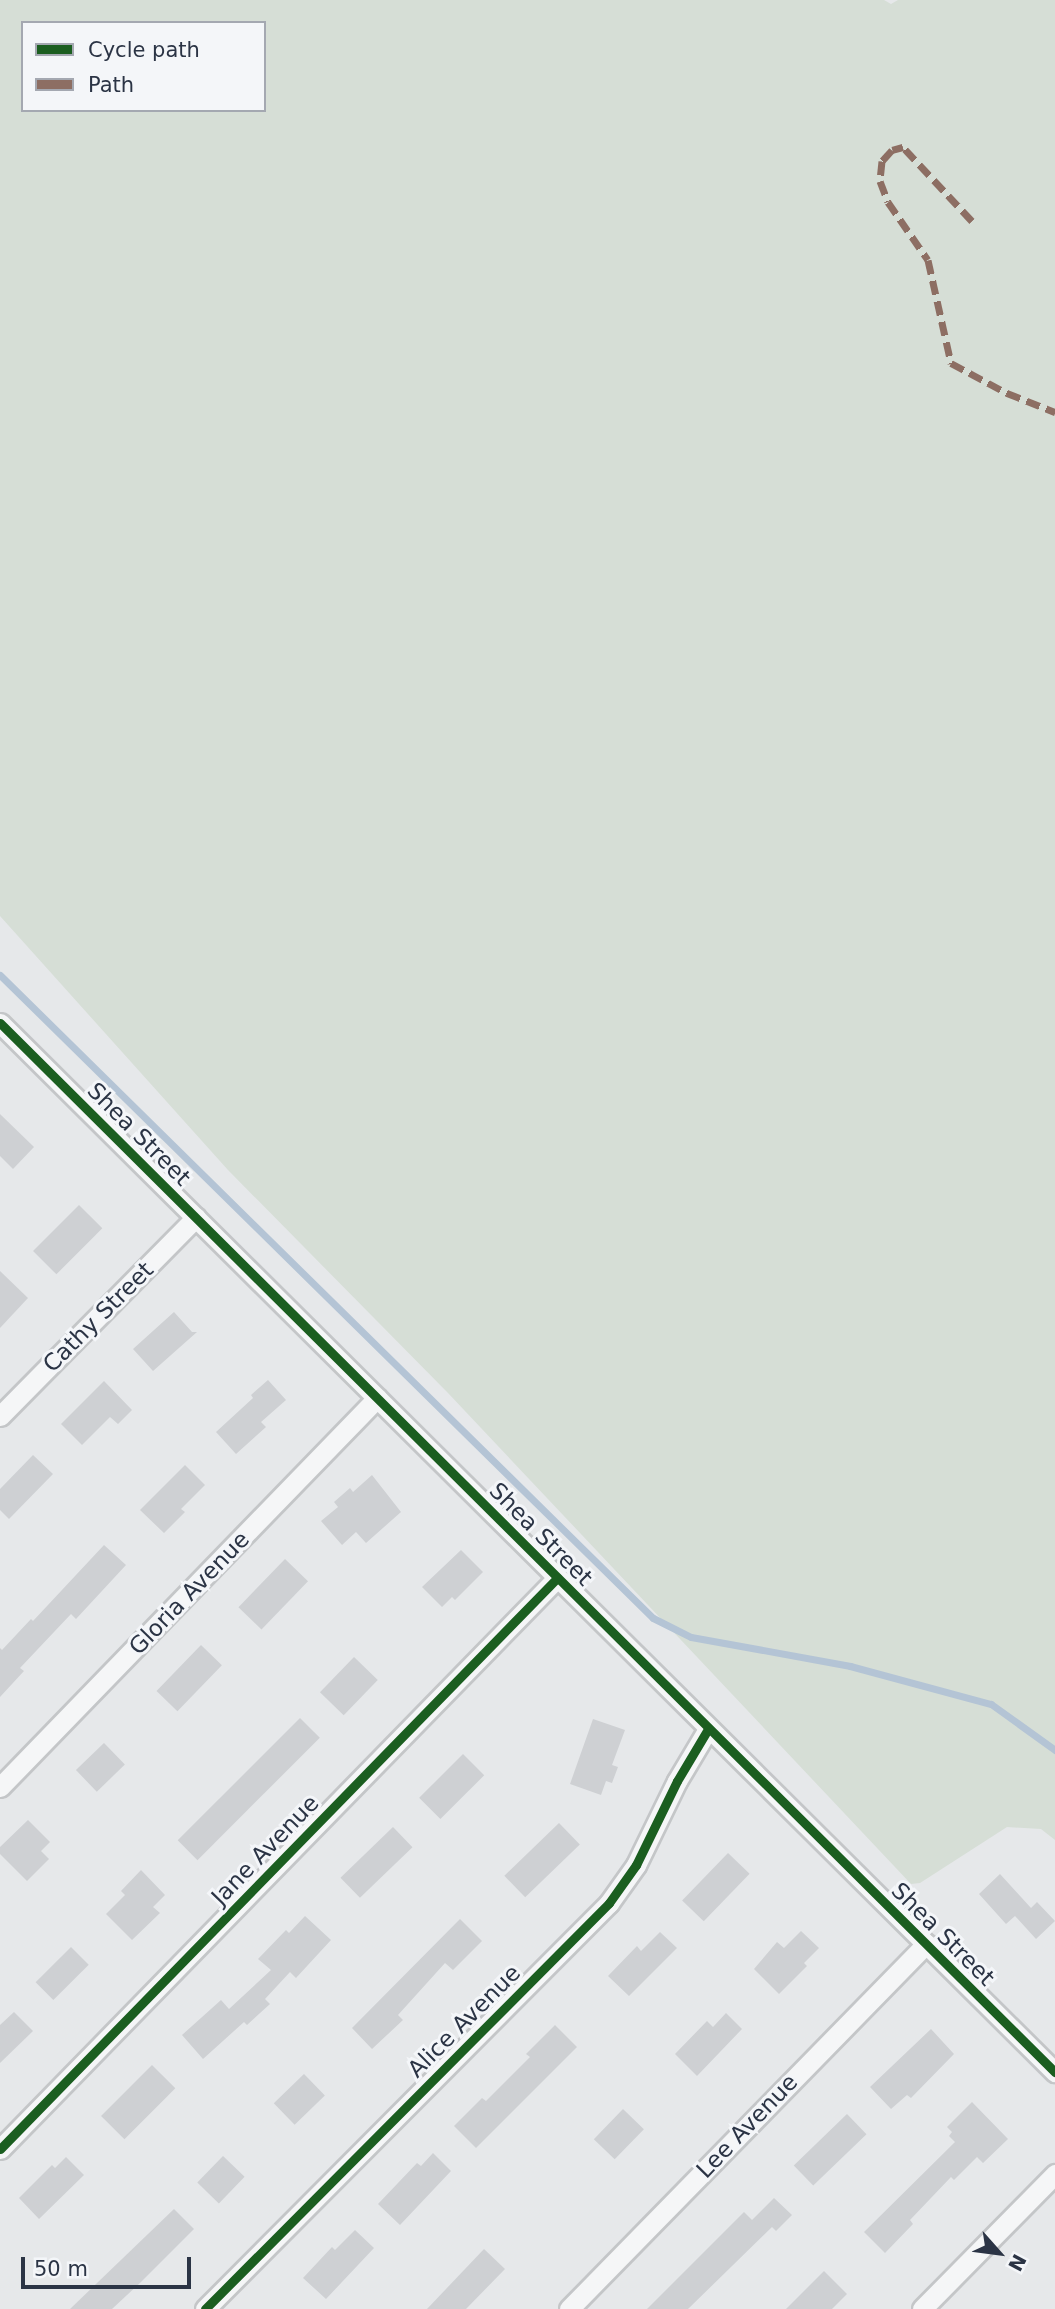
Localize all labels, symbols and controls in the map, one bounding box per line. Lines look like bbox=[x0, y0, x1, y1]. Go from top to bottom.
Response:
legend bbox=[21, 21, 266, 112]
text: Cycle path bbox=[88, 38, 200, 62]
text: Path bbox=[88, 73, 134, 97]
street label: Shea Street bbox=[82, 1077, 196, 1191]
street label: Cathy Street bbox=[37, 1256, 159, 1378]
street label: Shea Street bbox=[484, 1477, 598, 1591]
street label: Gloria Avenue bbox=[123, 1526, 255, 1660]
street label: Jane Avenue bbox=[206, 1789, 324, 1911]
street label: Shea Street bbox=[886, 1877, 1000, 1991]
street label: Alice Avenue bbox=[402, 1959, 526, 2083]
street label: Lee Avenue bbox=[691, 2068, 803, 2184]
north arrow bbox=[964, 2218, 1034, 2288]
scale bar bbox=[24, 2242, 194, 2286]
text: N bbox=[1004, 2251, 1031, 2275]
text: 50 m bbox=[34, 2257, 88, 2281]

